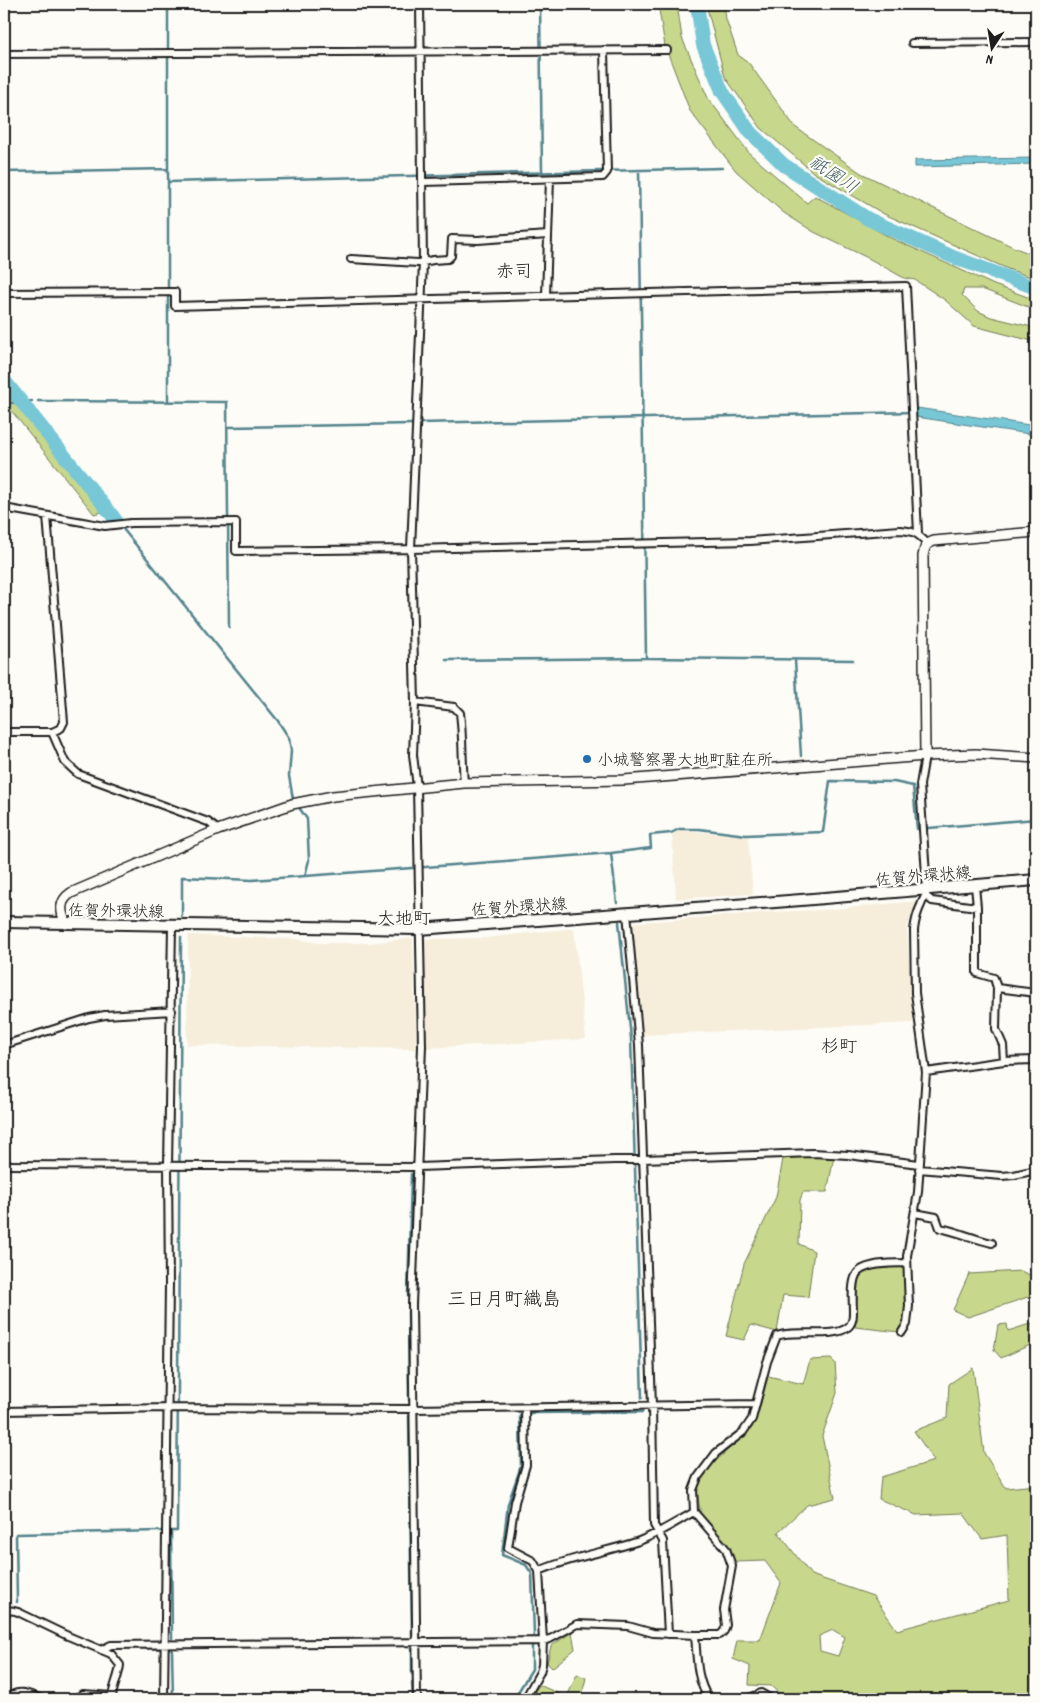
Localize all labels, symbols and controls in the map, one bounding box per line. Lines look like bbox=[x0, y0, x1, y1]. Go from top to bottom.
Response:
north arrow bbox=[968, 22, 1018, 72]
text: N bbox=[984, 48, 995, 69]
water label: 祇園川 bbox=[803, 151, 862, 201]
district label: 赤司 bbox=[496, 261, 532, 286]
place label: 小城警察署大地町駐在所 bbox=[597, 750, 773, 773]
marker: 小城警察署大地町駐在所 bbox=[581, 753, 593, 765]
street label: 佐賀外環状線 bbox=[874, 862, 972, 893]
street label: 佐賀外環状線 bbox=[470, 894, 568, 923]
street label: 佐賀外環状線 bbox=[68, 900, 164, 925]
district label: 大地町 bbox=[377, 908, 431, 933]
district label: 杉町 bbox=[821, 1036, 857, 1061]
district label: 三日月町織島 bbox=[447, 1288, 561, 1315]

